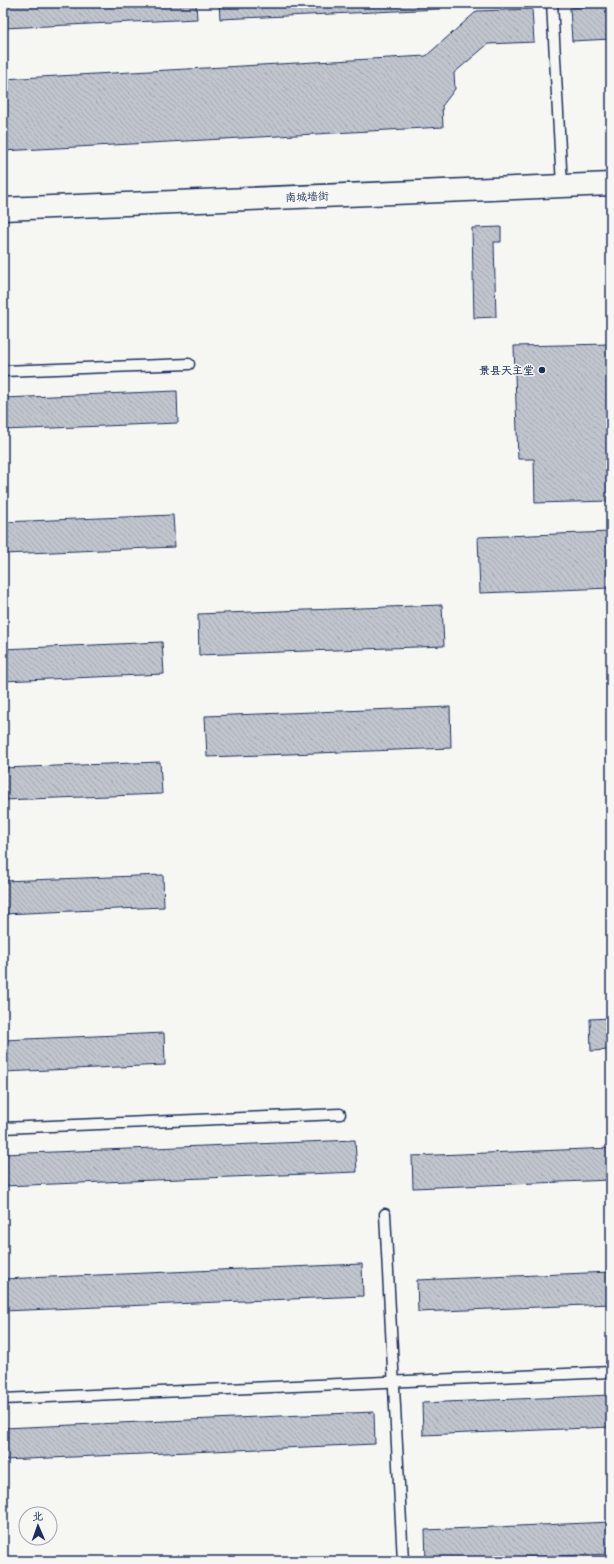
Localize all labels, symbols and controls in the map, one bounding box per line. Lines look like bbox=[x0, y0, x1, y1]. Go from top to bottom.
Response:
street label: 南城墙街 bbox=[285, 189, 330, 205]
place label: 景县天主堂 bbox=[479, 363, 534, 378]
marker: 景县天主堂 bbox=[537, 365, 547, 375]
north arrow bbox=[18, 1506, 58, 1546]
text: 北 bbox=[32, 1509, 43, 1524]

